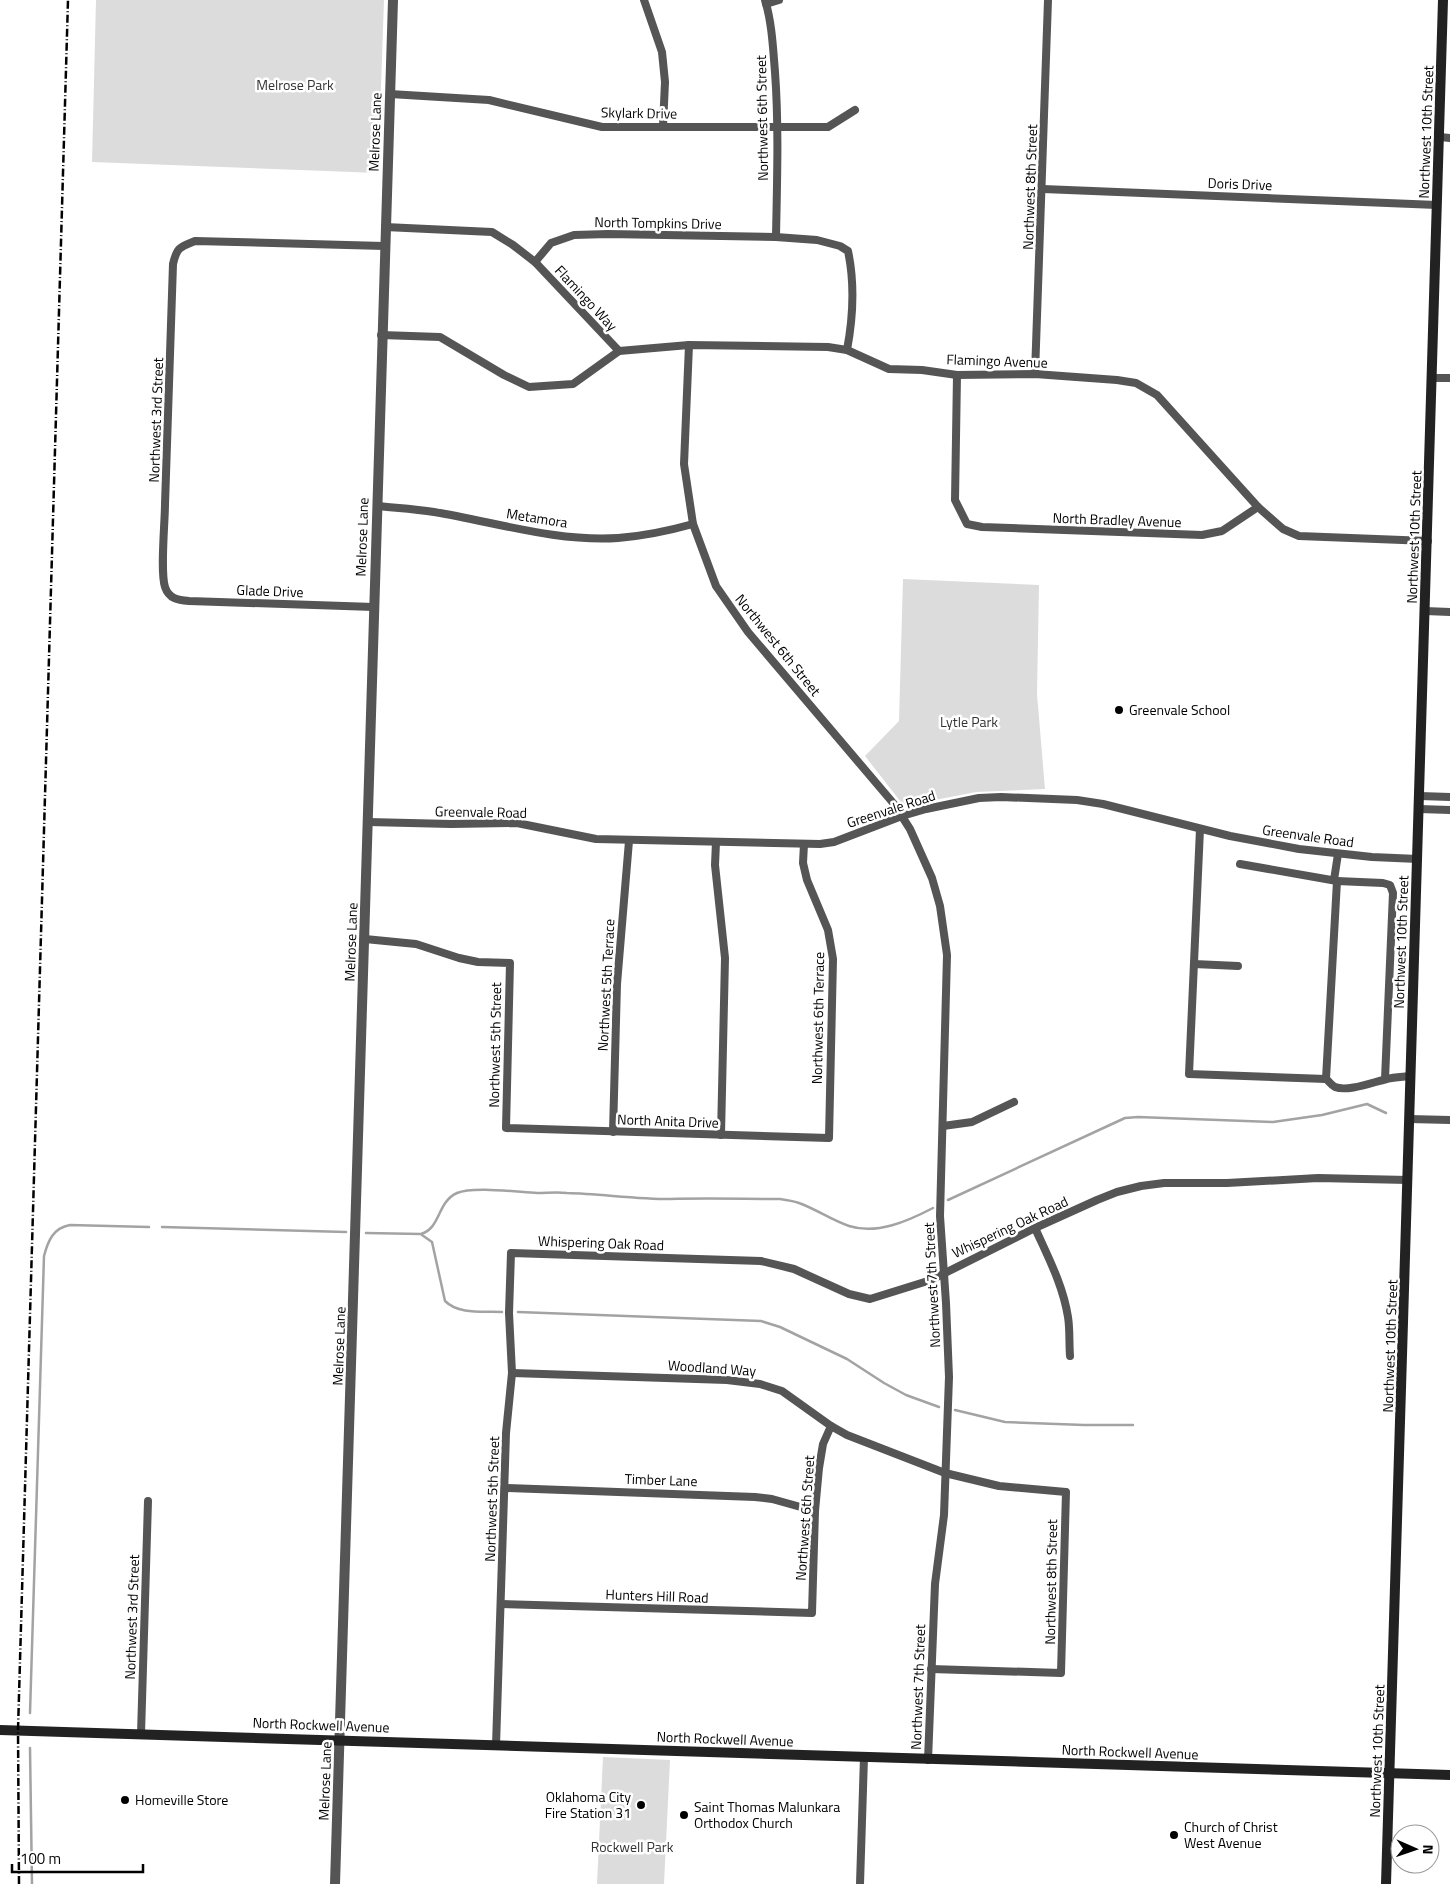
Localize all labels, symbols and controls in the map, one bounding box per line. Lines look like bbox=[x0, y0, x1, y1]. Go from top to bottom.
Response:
street label: Northwest 6th Street bbox=[750, 55, 773, 181]
street label: Northwest 10th Street bbox=[1413, 65, 1438, 199]
park label: Melrose Park bbox=[256, 74, 334, 95]
street label: Melrose Lane bbox=[363, 92, 386, 172]
street label: Skylark Drive bbox=[601, 101, 677, 124]
street label: Northwest 8th Street bbox=[1017, 124, 1042, 250]
street label: Doris Drive bbox=[1207, 172, 1273, 195]
street label: North Tompkins Drive bbox=[594, 211, 722, 234]
street label: Flamingo Way bbox=[550, 260, 623, 336]
street label: Flamingo Avenue bbox=[946, 348, 1048, 373]
street label: Northwest 3rd Street bbox=[143, 357, 168, 483]
street label: Northwest 10th Street bbox=[1401, 470, 1426, 604]
street label: Melrose Lane bbox=[350, 497, 373, 577]
street label: Metamora bbox=[505, 502, 569, 533]
street label: North Bradley Avenue bbox=[1052, 507, 1182, 532]
street label: Glade Drive bbox=[236, 579, 304, 602]
street label: Northwest 6th Street bbox=[731, 589, 826, 700]
place label: Greenvale School bbox=[1129, 699, 1230, 720]
marker: Greenvale School bbox=[1113, 704, 1125, 716]
park label: Lytle Park bbox=[940, 711, 998, 732]
street label: Greenvale Road bbox=[844, 784, 938, 833]
street label: Greenvale Road bbox=[435, 800, 527, 823]
street label: Greenvale Road bbox=[1261, 819, 1355, 852]
street label: Northwest 10th Street bbox=[1388, 875, 1413, 1009]
street label: Melrose Lane bbox=[339, 902, 362, 982]
street label: Northwest 5th Terrace bbox=[592, 918, 619, 1052]
street label: Northwest 6th Terrace bbox=[806, 952, 829, 1084]
street label: Northwest 5th Street bbox=[483, 982, 506, 1108]
street label: North Anita Drive bbox=[617, 1108, 719, 1133]
street label: Whispering Oak Road bbox=[948, 1190, 1071, 1263]
street label: Northwest 7th Street bbox=[918, 1222, 945, 1348]
street label: Whispering Oak Road bbox=[538, 1230, 664, 1255]
street label: Northwest 10th Street bbox=[1377, 1279, 1402, 1413]
street label: Melrose Lane bbox=[327, 1306, 350, 1386]
street label: Woodland Way bbox=[667, 1354, 757, 1381]
street label: Northwest 5th Street bbox=[479, 1436, 504, 1562]
street label: Northwest 6th Street bbox=[790, 1454, 819, 1581]
street label: Timber Lane bbox=[624, 1468, 698, 1491]
street label: Northwest 8th Street bbox=[1039, 1519, 1062, 1645]
street label: Northwest 3rd Street bbox=[119, 1554, 144, 1680]
street label: Hunters Hill Road bbox=[605, 1583, 709, 1608]
street label: Northwest 7th Street bbox=[905, 1624, 930, 1750]
street label: Northwest 10th Street bbox=[1364, 1684, 1389, 1818]
street label: North Rockwell Avenue bbox=[252, 1712, 390, 1737]
street label: North Rockwell Avenue bbox=[656, 1726, 794, 1751]
street label: North Rockwell Avenue bbox=[1061, 1739, 1199, 1764]
street label: Melrose Lane bbox=[313, 1741, 336, 1821]
place label: Oklahoma City Fire Station 31 bbox=[545, 1786, 631, 1823]
place label: Homeville Store bbox=[135, 1789, 228, 1810]
marker: Homeville Store bbox=[119, 1794, 131, 1806]
place label: Saint Thomas Malunkara Orthodox Church bbox=[694, 1796, 840, 1833]
marker: Oklahoma City Fire Station 31 bbox=[635, 1799, 647, 1811]
marker: Saint Thomas Malunkara Orthodox Church bbox=[678, 1809, 690, 1821]
place label: Church of Christ West Avenue bbox=[1184, 1816, 1278, 1853]
north arrow bbox=[1390, 1824, 1440, 1874]
marker: Church of Christ West Avenue bbox=[1168, 1829, 1180, 1841]
park label: Rockwell Park bbox=[591, 1836, 674, 1857]
scale bar bbox=[12, 1842, 144, 1874]
text: N bbox=[1418, 1844, 1439, 1855]
text: 100 m bbox=[20, 1847, 61, 1870]

